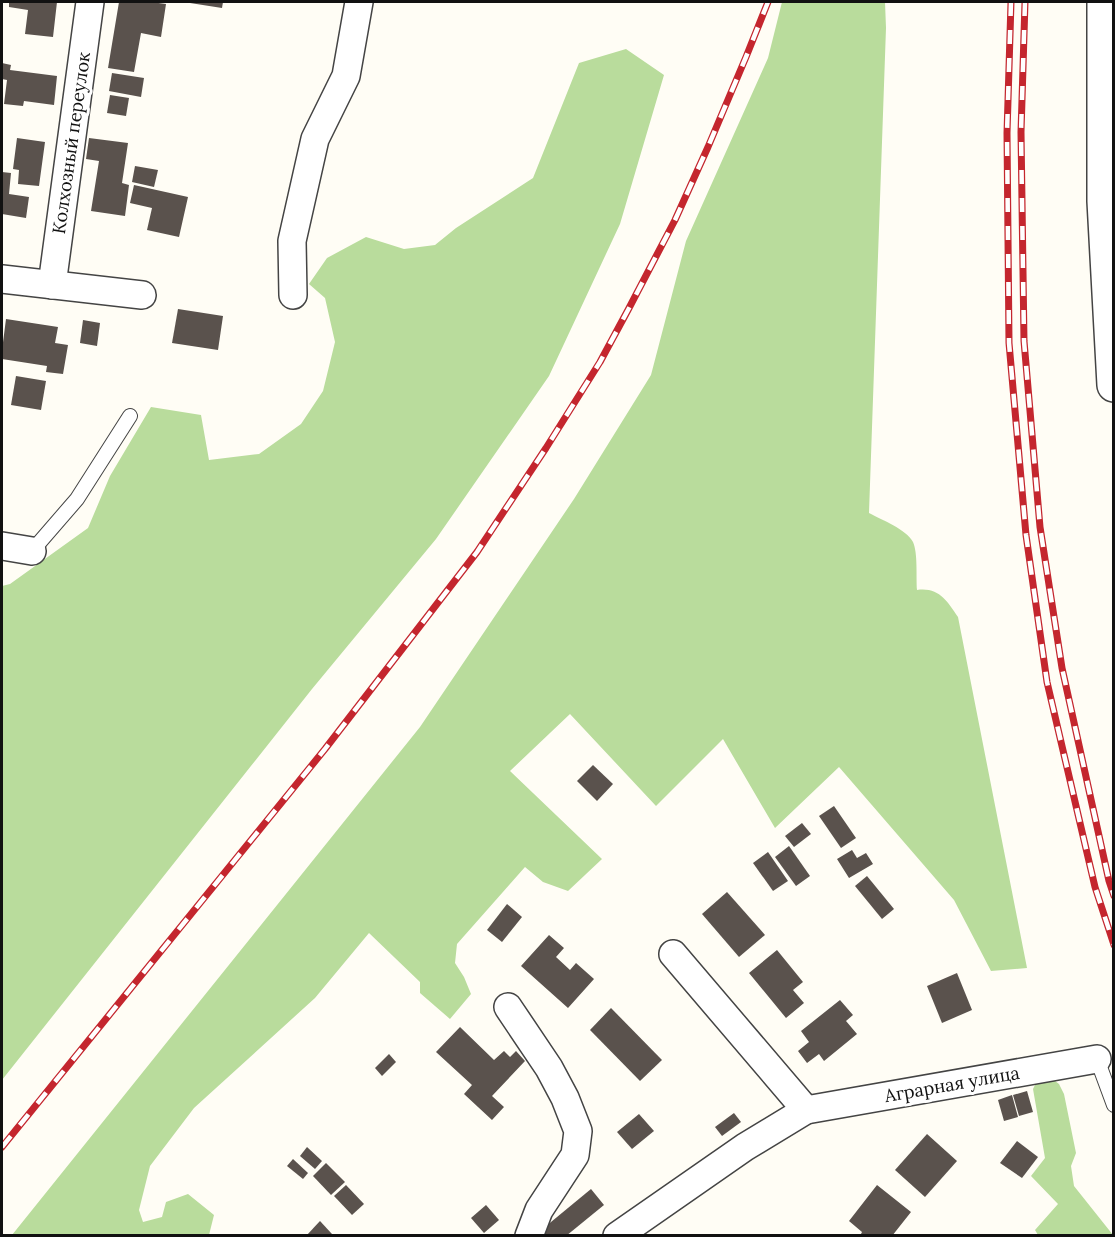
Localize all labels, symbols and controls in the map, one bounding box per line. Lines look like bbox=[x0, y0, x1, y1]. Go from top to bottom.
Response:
street label: Колхозный переулок bbox=[47, 50, 95, 236]
street label: Аграрная улица bbox=[882, 1061, 1021, 1107]

